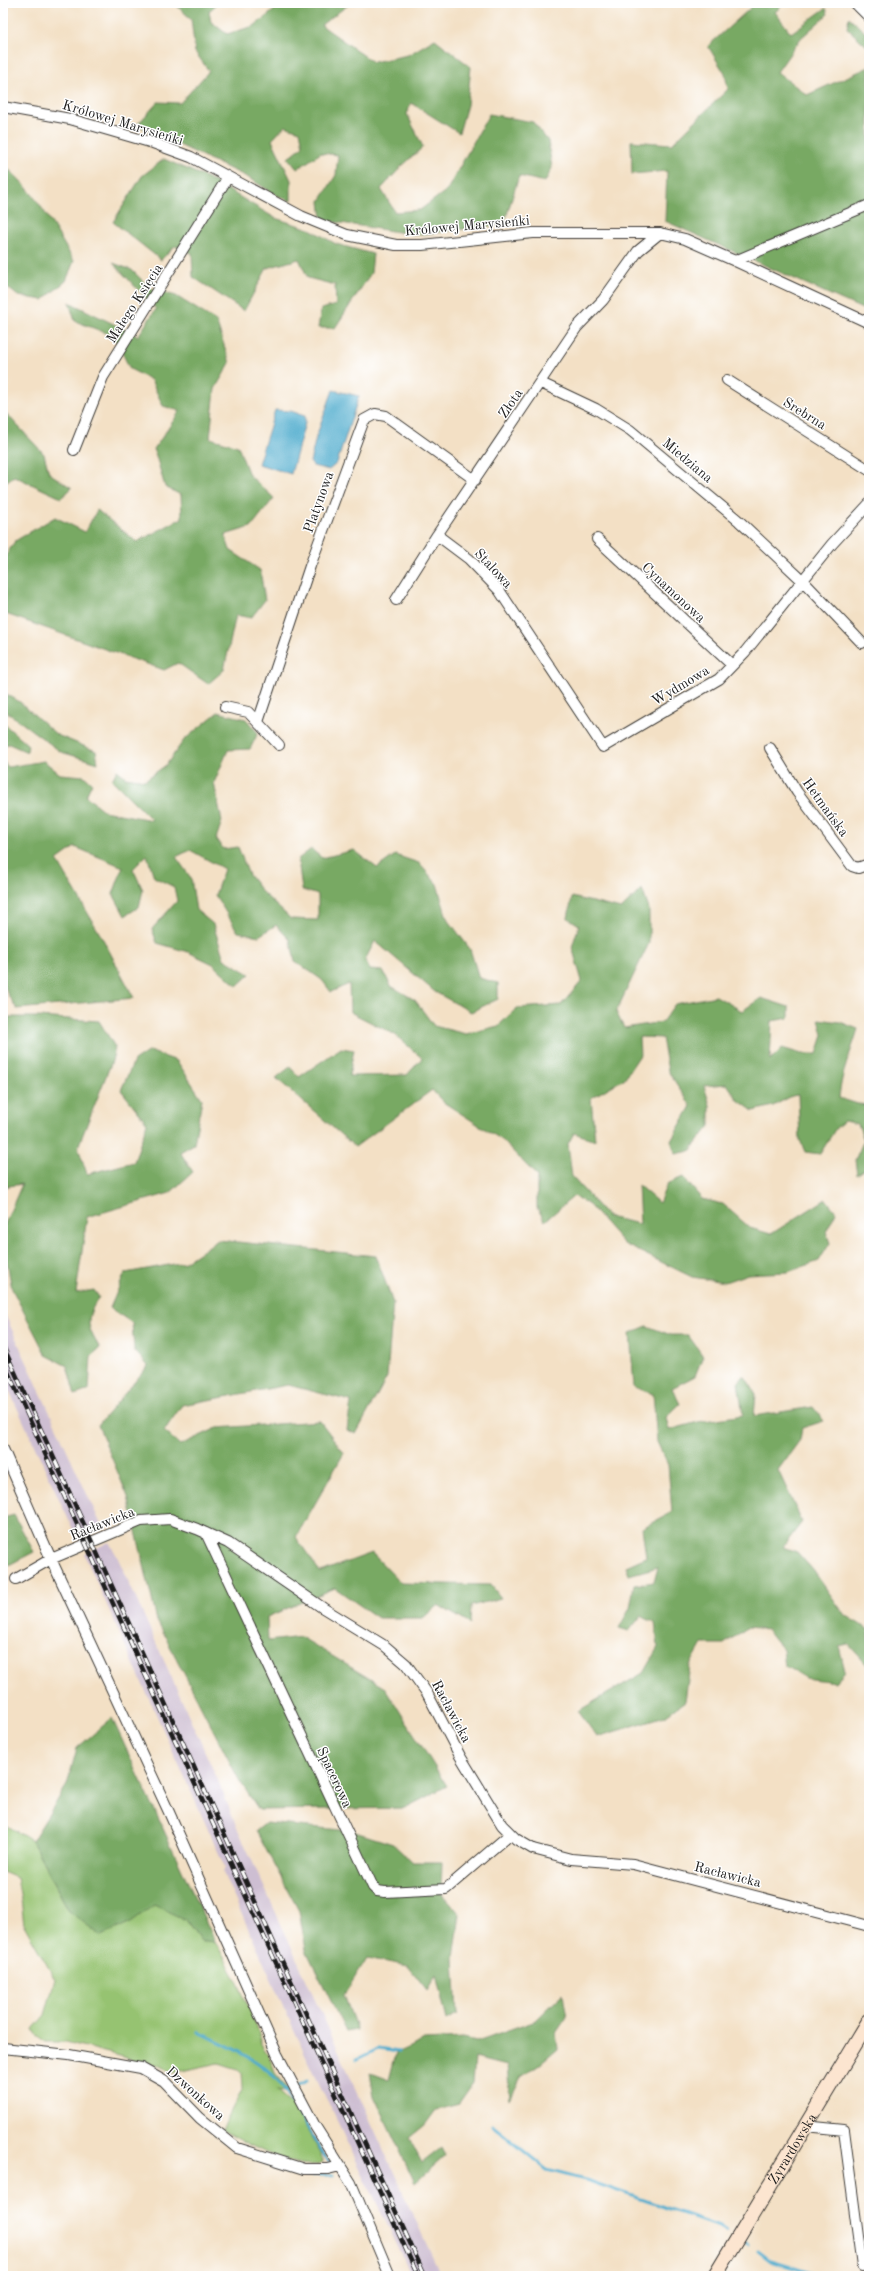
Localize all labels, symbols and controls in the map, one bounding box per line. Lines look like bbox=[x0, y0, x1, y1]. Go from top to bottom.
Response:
street label: Królowej Marysieńki bbox=[61, 98, 185, 148]
street label: Królowej Marysieńki bbox=[404, 214, 530, 238]
street label: Małego Księcia bbox=[104, 261, 166, 346]
street label: Złota bbox=[496, 386, 526, 421]
street label: Srebrna bbox=[780, 395, 829, 433]
street label: Miedziana bbox=[660, 436, 715, 486]
street label: Platynowa bbox=[301, 470, 337, 535]
street label: Stalowa bbox=[472, 546, 515, 591]
street label: Cynamonowa bbox=[639, 560, 708, 626]
street label: Wydmowa bbox=[649, 663, 712, 708]
street label: Hetmańska bbox=[799, 776, 851, 839]
street label: Racławicka bbox=[68, 1505, 137, 1543]
street label: Racławicka bbox=[429, 1678, 473, 1745]
street label: Spacerowa bbox=[314, 1745, 354, 1810]
street label: Racławicka bbox=[693, 1860, 763, 1890]
street label: Dzwonkowa bbox=[163, 2064, 227, 2123]
street label: Żyrardowska bbox=[764, 2111, 820, 2187]

